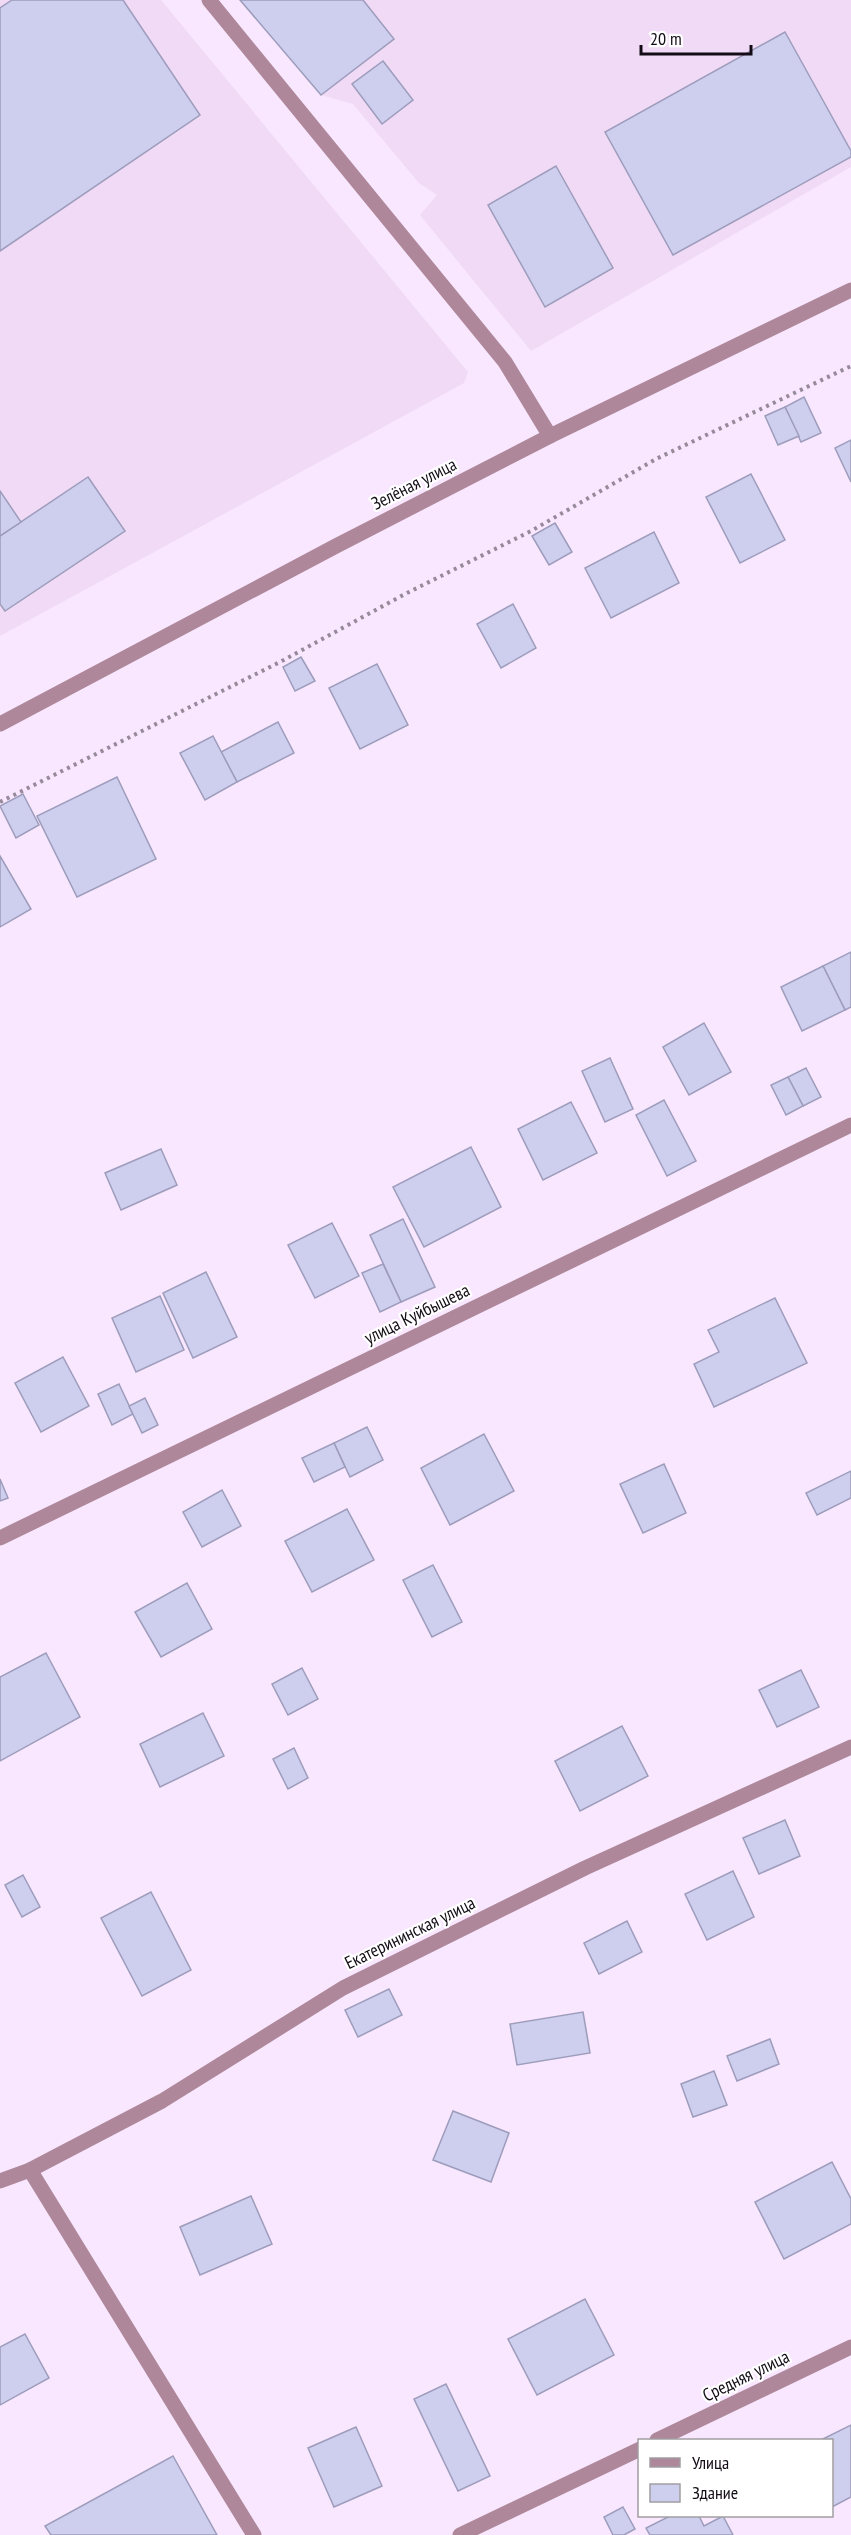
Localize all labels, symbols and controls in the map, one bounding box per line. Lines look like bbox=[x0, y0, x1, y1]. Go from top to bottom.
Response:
scale bar bbox=[641, 18, 750, 56]
text: 20 m bbox=[650, 27, 682, 50]
street label: Зелёная улица bbox=[367, 452, 460, 515]
street label: улица Куйбышева bbox=[360, 1278, 473, 1349]
street label: Екатерининская улица bbox=[341, 1891, 479, 1974]
street label: Средняя улица bbox=[699, 2345, 793, 2406]
legend bbox=[638, 2439, 833, 2517]
text: Улица bbox=[692, 2451, 729, 2474]
text: Здание bbox=[692, 2481, 738, 2504]

